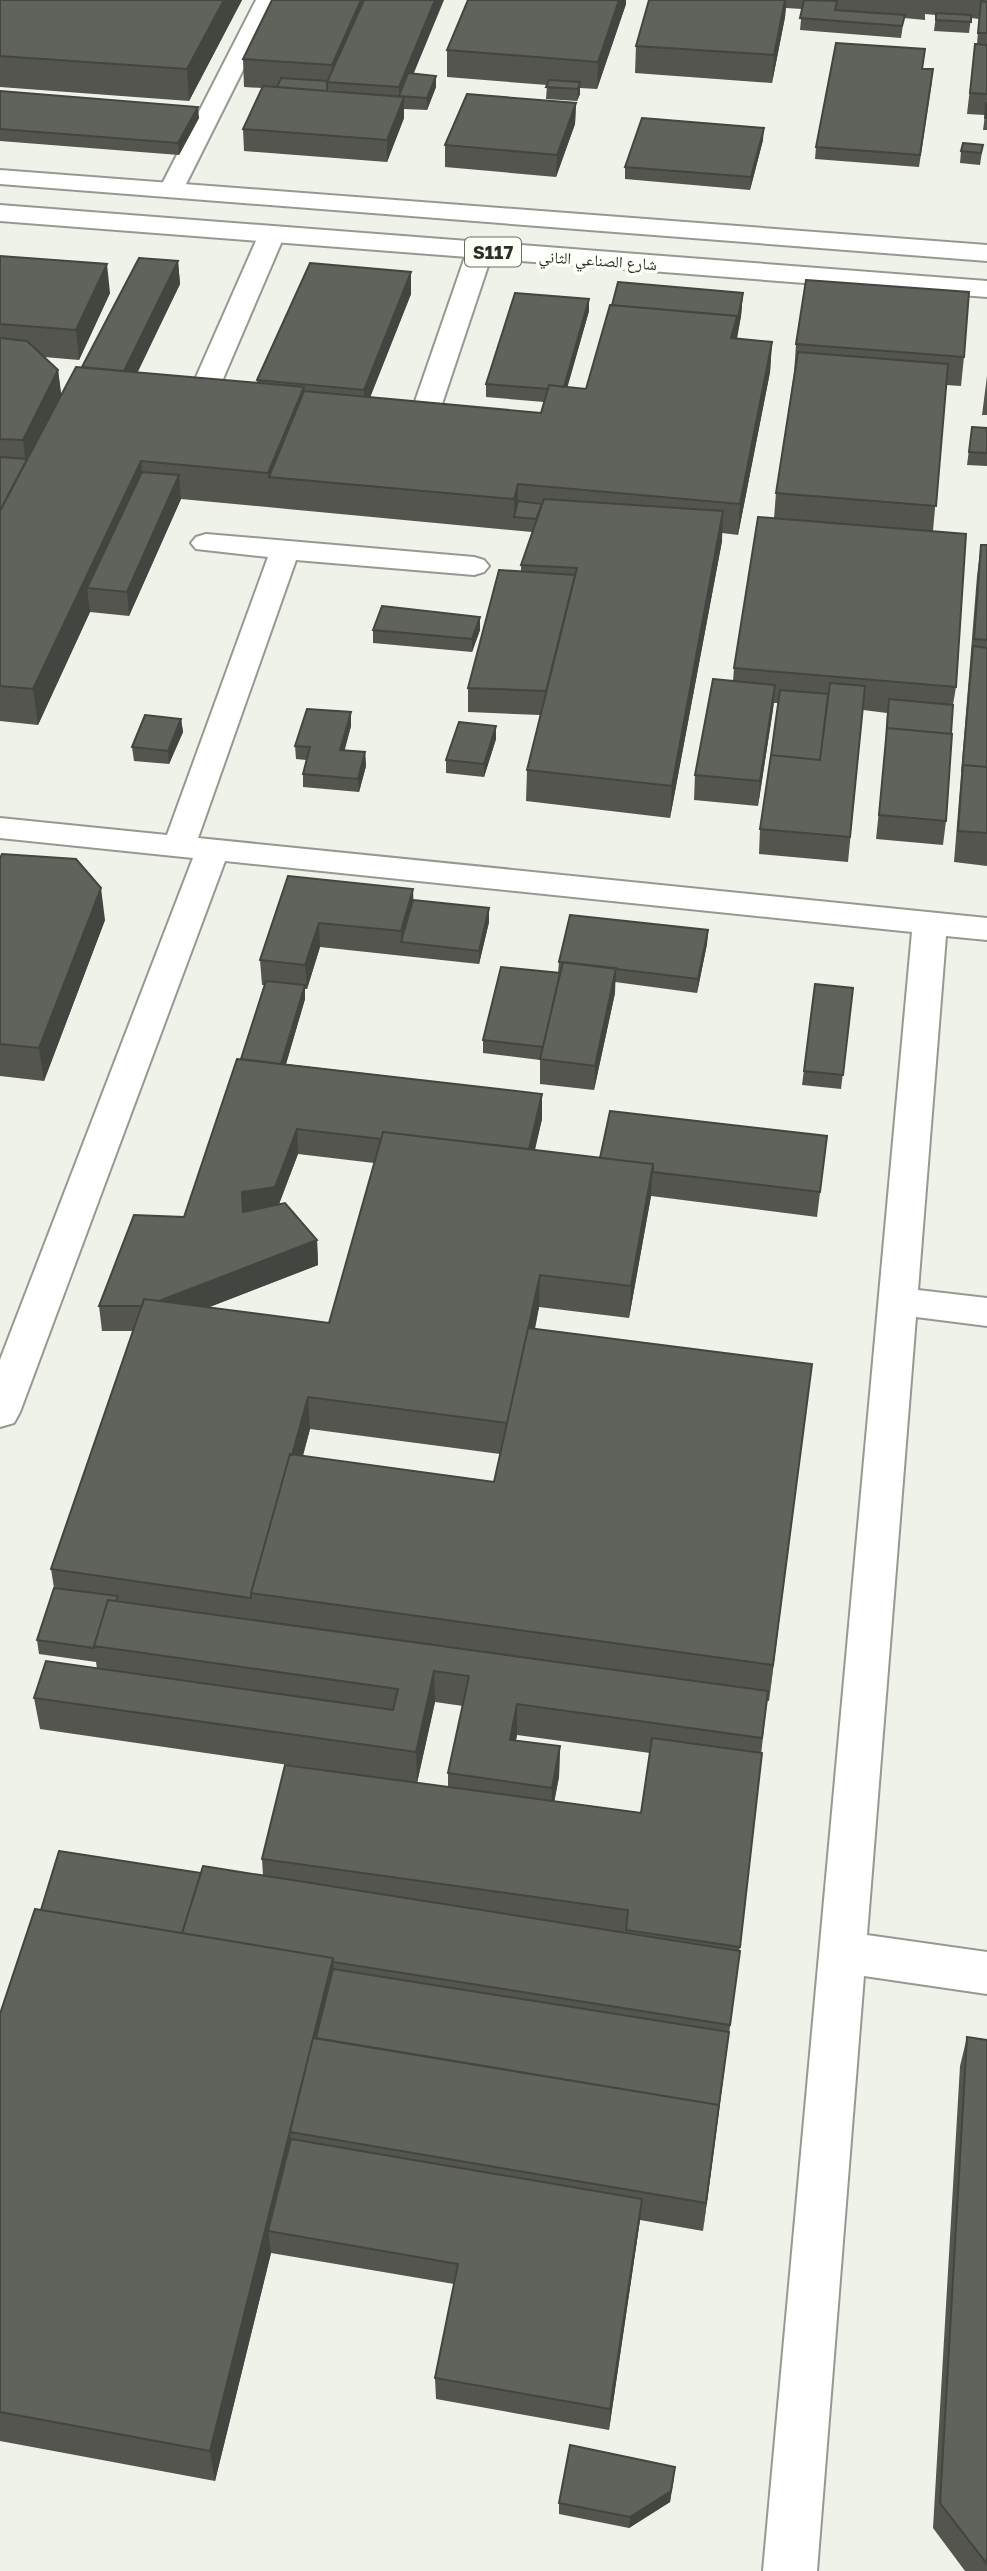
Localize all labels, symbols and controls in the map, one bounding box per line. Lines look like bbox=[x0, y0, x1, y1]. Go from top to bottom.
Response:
road number: S117 bbox=[465, 238, 521, 266]
street label: شارع الصناعي الثاني bbox=[538, 246, 658, 277]

